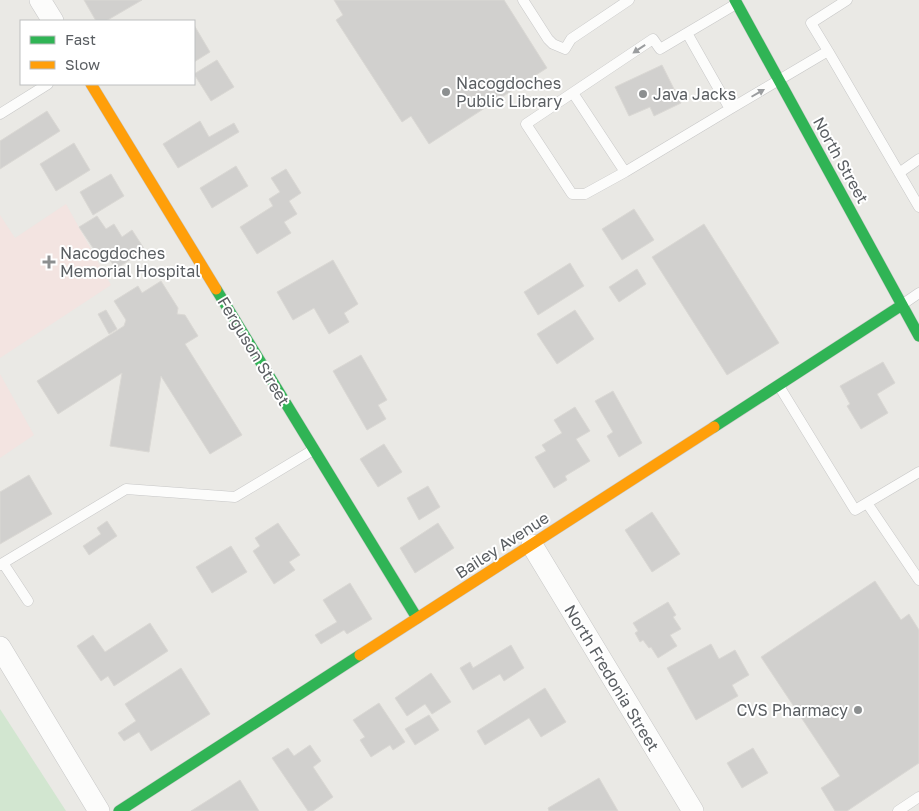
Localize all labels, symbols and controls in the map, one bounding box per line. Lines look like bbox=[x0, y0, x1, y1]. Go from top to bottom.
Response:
legend bbox=[20, 20, 195, 85]
text: Fast bbox=[65, 30, 96, 48]
one-way arrow bbox=[632, 44, 646, 54]
text: Slow bbox=[65, 55, 100, 73]
place label: Nacogdoches Public Library bbox=[456, 73, 562, 111]
place label: Java Jacks bbox=[653, 84, 736, 104]
marker: Nacogdoches Public Library bbox=[440, 86, 452, 98]
marker: Java Jacks bbox=[637, 88, 649, 100]
one-way arrow bbox=[751, 88, 764, 97]
street label: North Street bbox=[809, 113, 873, 207]
place label: Nacogdoches Memorial Hospital bbox=[60, 243, 200, 281]
marker: Nacogdoches Memorial Hospital bbox=[42, 255, 56, 269]
street label: Ferguson Street bbox=[214, 293, 294, 409]
street label: Bailey Avenue bbox=[452, 507, 552, 583]
street label: North Fredonia Street bbox=[560, 601, 664, 755]
place label: CVS Pharmacy bbox=[737, 700, 848, 720]
marker: CVS Pharmacy bbox=[852, 704, 864, 716]

